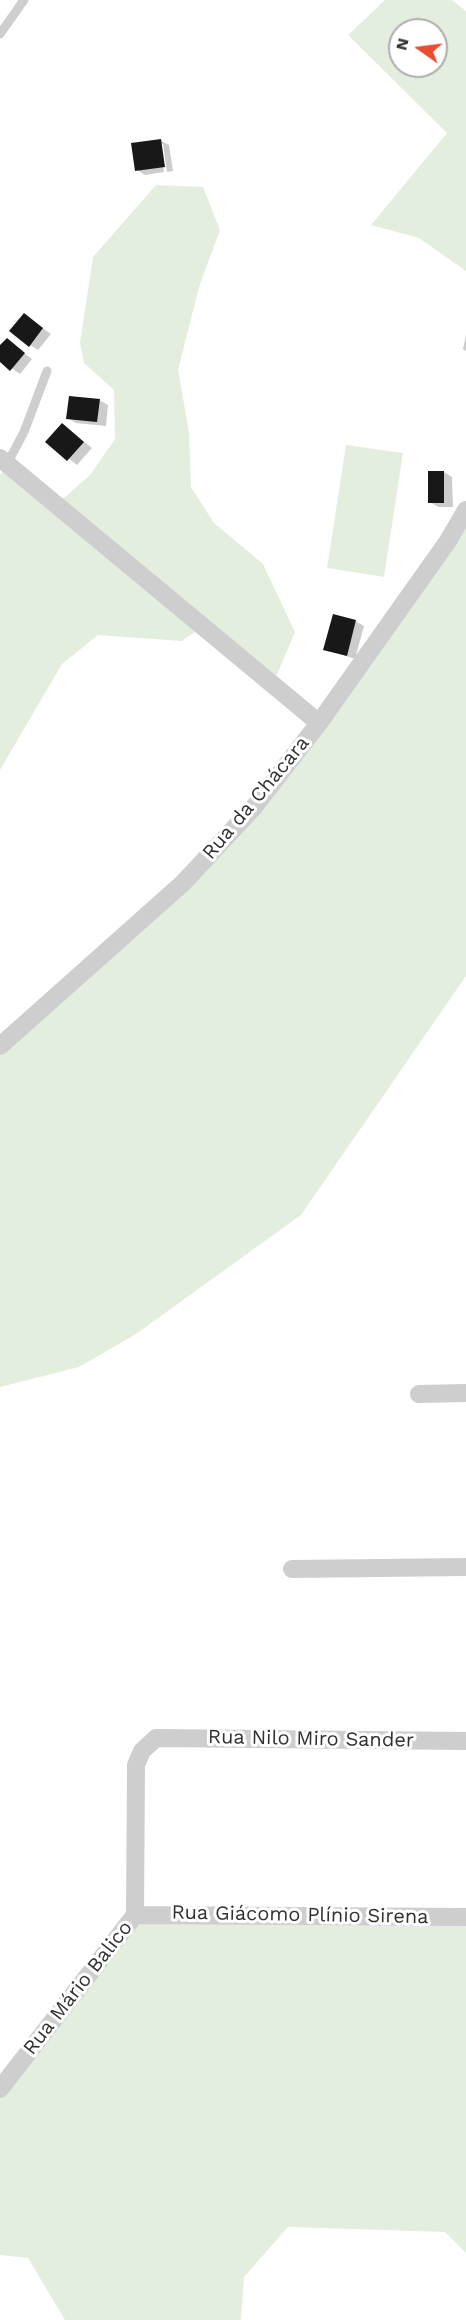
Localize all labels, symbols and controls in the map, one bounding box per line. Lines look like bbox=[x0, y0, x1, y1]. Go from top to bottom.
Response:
north arrow bbox=[388, 18, 448, 78]
text: N bbox=[391, 36, 413, 52]
street label: Rua da Chácara bbox=[198, 732, 314, 864]
street label: Rua Nilo Miro Sander bbox=[208, 1725, 414, 1753]
street label: Rua Giácomo Plínio Sirena bbox=[171, 1901, 429, 1929]
street label: Rua Mário Balico bbox=[18, 1916, 138, 2060]

